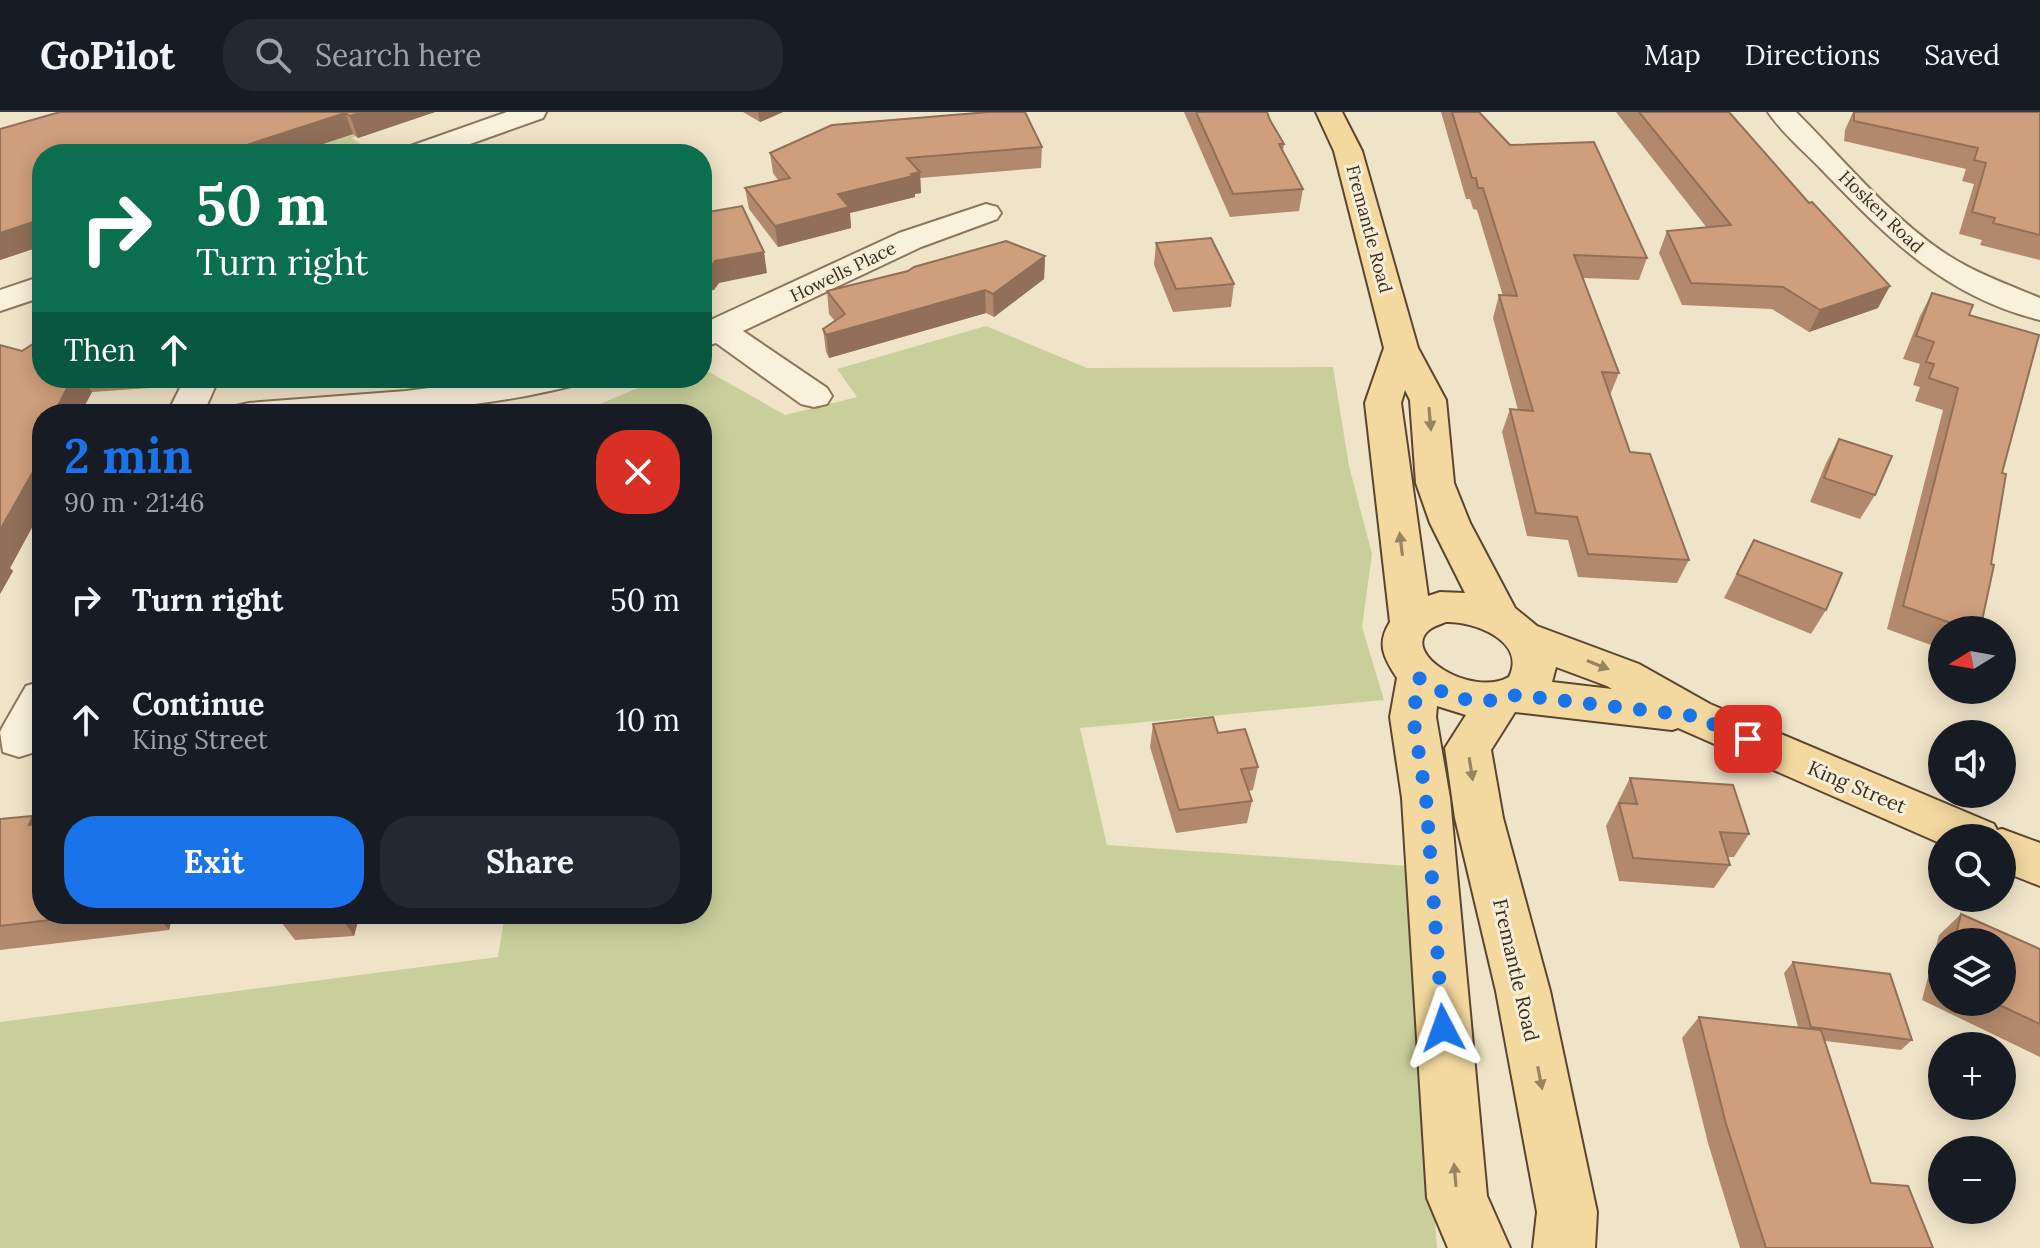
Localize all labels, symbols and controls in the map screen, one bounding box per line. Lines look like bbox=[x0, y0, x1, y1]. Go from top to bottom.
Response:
search box bbox=[223, 19, 783, 91]
text: GoPilot bbox=[40, 31, 175, 79]
icon: search bbox=[251, 33, 295, 77]
text: Search here bbox=[315, 36, 482, 74]
text: Map bbox=[1644, 37, 1701, 73]
text: Directions bbox=[1745, 37, 1880, 73]
text: Saved bbox=[1924, 37, 2000, 73]
street label: Fremantle Road bbox=[1341, 162, 1398, 296]
street label: Hosken Road bbox=[1834, 165, 1929, 258]
text: 50 m bbox=[196, 169, 328, 240]
icon: right bbox=[64, 176, 168, 280]
street label: Howells Place bbox=[786, 236, 900, 307]
text: Turn right bbox=[196, 239, 369, 285]
icon: ahead bbox=[152, 328, 196, 372]
text: Then bbox=[64, 331, 136, 369]
one-way arrow bbox=[1424, 407, 1437, 432]
text: 2 min bbox=[64, 425, 193, 486]
button: close bbox=[596, 430, 680, 514]
text: 90 m · 21:46 bbox=[64, 486, 204, 519]
one-way arrow bbox=[1394, 531, 1407, 556]
icon: right bbox=[64, 578, 108, 622]
text: Turn right bbox=[132, 581, 283, 619]
text: 50 m bbox=[610, 581, 680, 619]
north arrow bbox=[1928, 616, 2016, 704]
map controls bbox=[1928, 616, 2016, 1224]
one-way arrow bbox=[1586, 658, 1610, 671]
text: Continue bbox=[132, 685, 264, 723]
icon: ahead bbox=[64, 698, 108, 742]
text: 10 m bbox=[616, 701, 680, 739]
pin bbox=[1714, 705, 1782, 773]
icon: arrive bbox=[1726, 717, 1770, 761]
button: sound bbox=[1928, 720, 2016, 808]
text: King Street bbox=[132, 723, 268, 756]
street label: King Street bbox=[1804, 755, 1910, 819]
one-way arrow bbox=[1466, 757, 1478, 782]
button: Exit bbox=[64, 816, 364, 908]
button: Share bbox=[380, 816, 680, 908]
button: search bbox=[1928, 824, 2016, 912]
street label: Fremantle Road bbox=[1488, 896, 1545, 1044]
button: layers bbox=[1928, 928, 2016, 1016]
position arrow bbox=[1401, 986, 1485, 1070]
button: + bbox=[1928, 1032, 2016, 1120]
one-way arrow bbox=[1534, 1065, 1547, 1090]
button: − bbox=[1928, 1136, 2016, 1224]
one-way arrow bbox=[1449, 1162, 1462, 1187]

